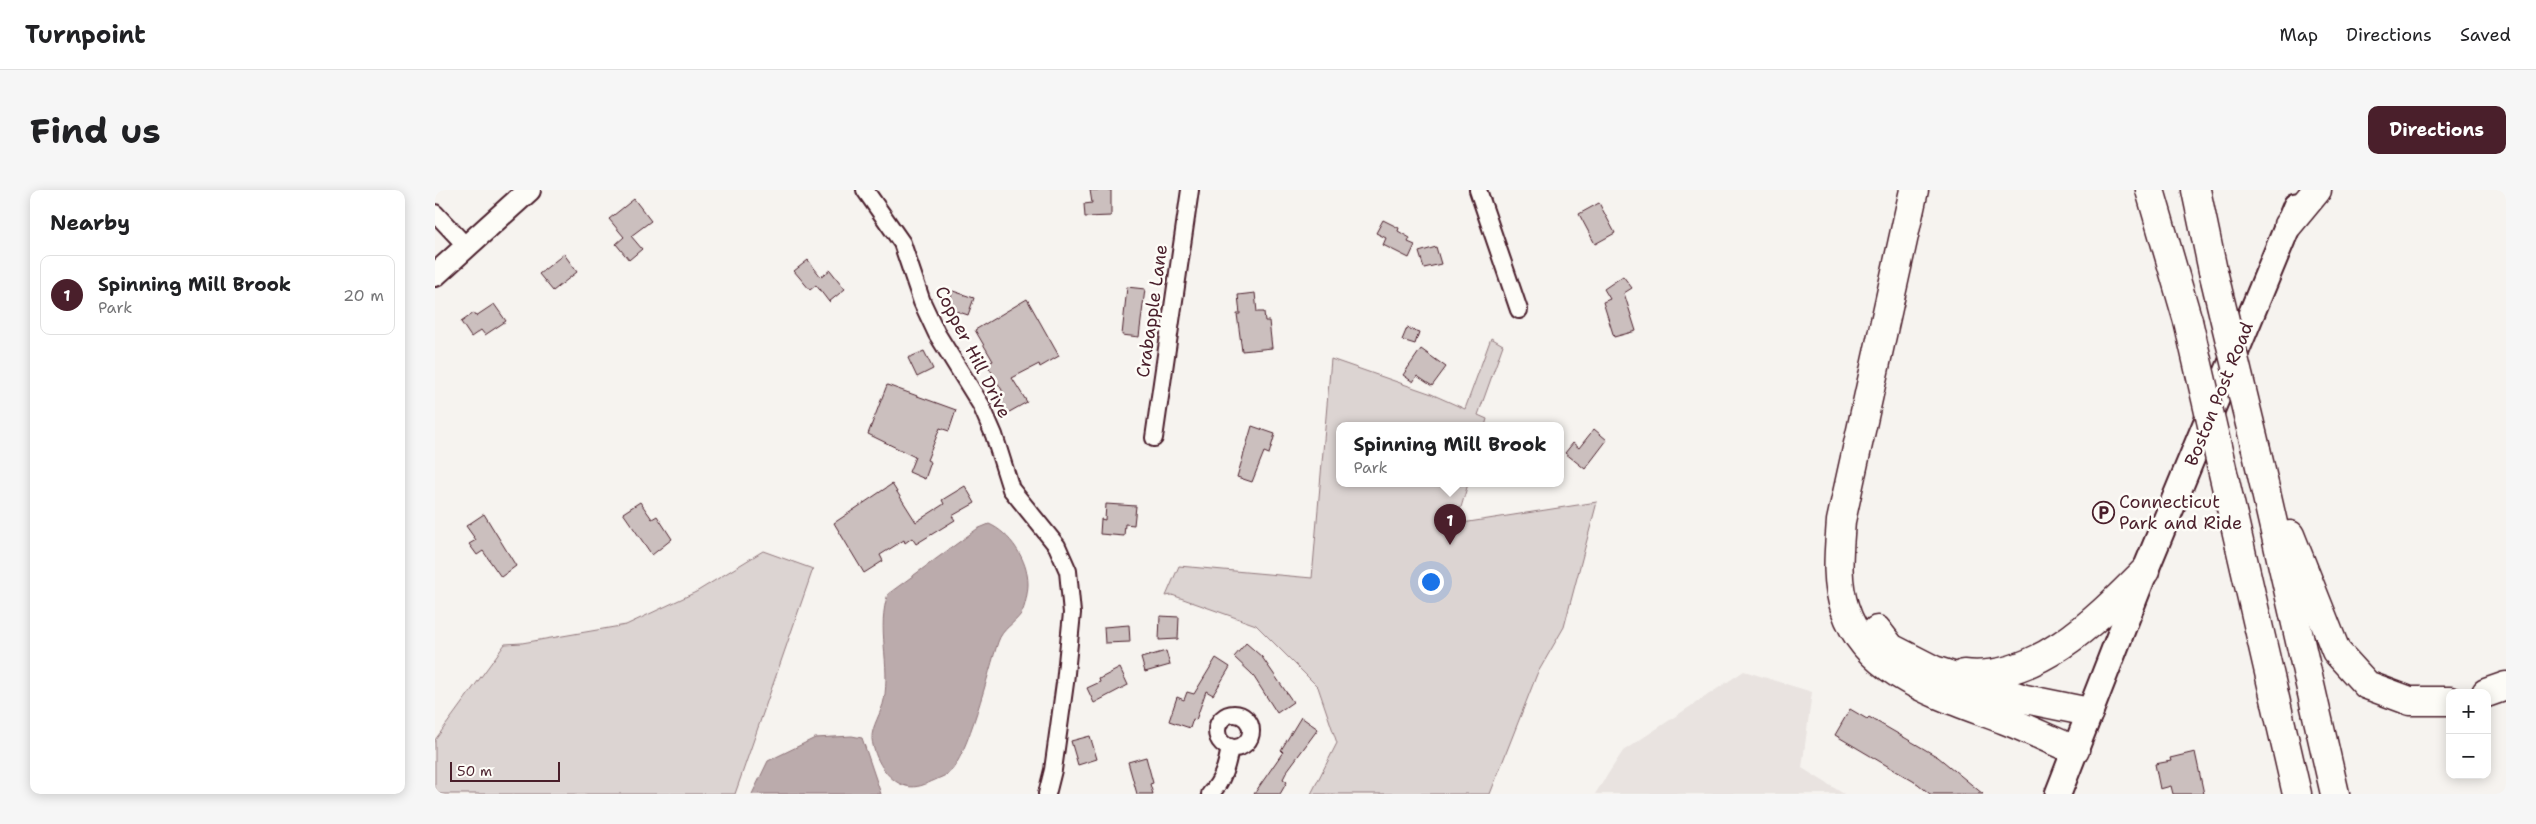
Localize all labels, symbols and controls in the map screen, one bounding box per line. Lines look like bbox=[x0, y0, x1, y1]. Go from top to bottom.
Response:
text: Turnpoint bbox=[25, 19, 146, 51]
text: Map bbox=[2280, 23, 2318, 47]
text: Directions bbox=[2346, 23, 2432, 47]
text: Saved bbox=[2460, 23, 2511, 47]
button: Directions bbox=[2368, 106, 2506, 154]
text: Find us bbox=[30, 107, 161, 154]
text: Nearby bbox=[50, 209, 130, 237]
street label: Crabapple Lane bbox=[1131, 243, 1173, 379]
text: Spinning Mill Brook bbox=[98, 272, 291, 297]
street label: Copper Hill Drive bbox=[929, 282, 1017, 422]
text: 1 bbox=[63, 285, 71, 306]
text: 20 m bbox=[343, 285, 384, 306]
text: Park bbox=[98, 297, 132, 318]
street label: Boston Post Road bbox=[2179, 318, 2259, 470]
popup bbox=[1336, 422, 1564, 487]
text: Spinning Mill Brook bbox=[1353, 432, 1547, 457]
text: Park bbox=[1353, 457, 1388, 478]
place label: Connecticut Park and Ride bbox=[2119, 490, 2242, 535]
parking icon: Connecticut Park and Ride bbox=[2091, 500, 2115, 524]
pin: 1 bbox=[1434, 504, 1466, 545]
your location bbox=[1418, 569, 1444, 595]
map controls bbox=[2446, 689, 2491, 779]
button: + bbox=[2446, 689, 2491, 734]
button: − bbox=[2446, 734, 2491, 779]
scale bar bbox=[450, 759, 560, 782]
text: 50 m bbox=[457, 762, 492, 780]

